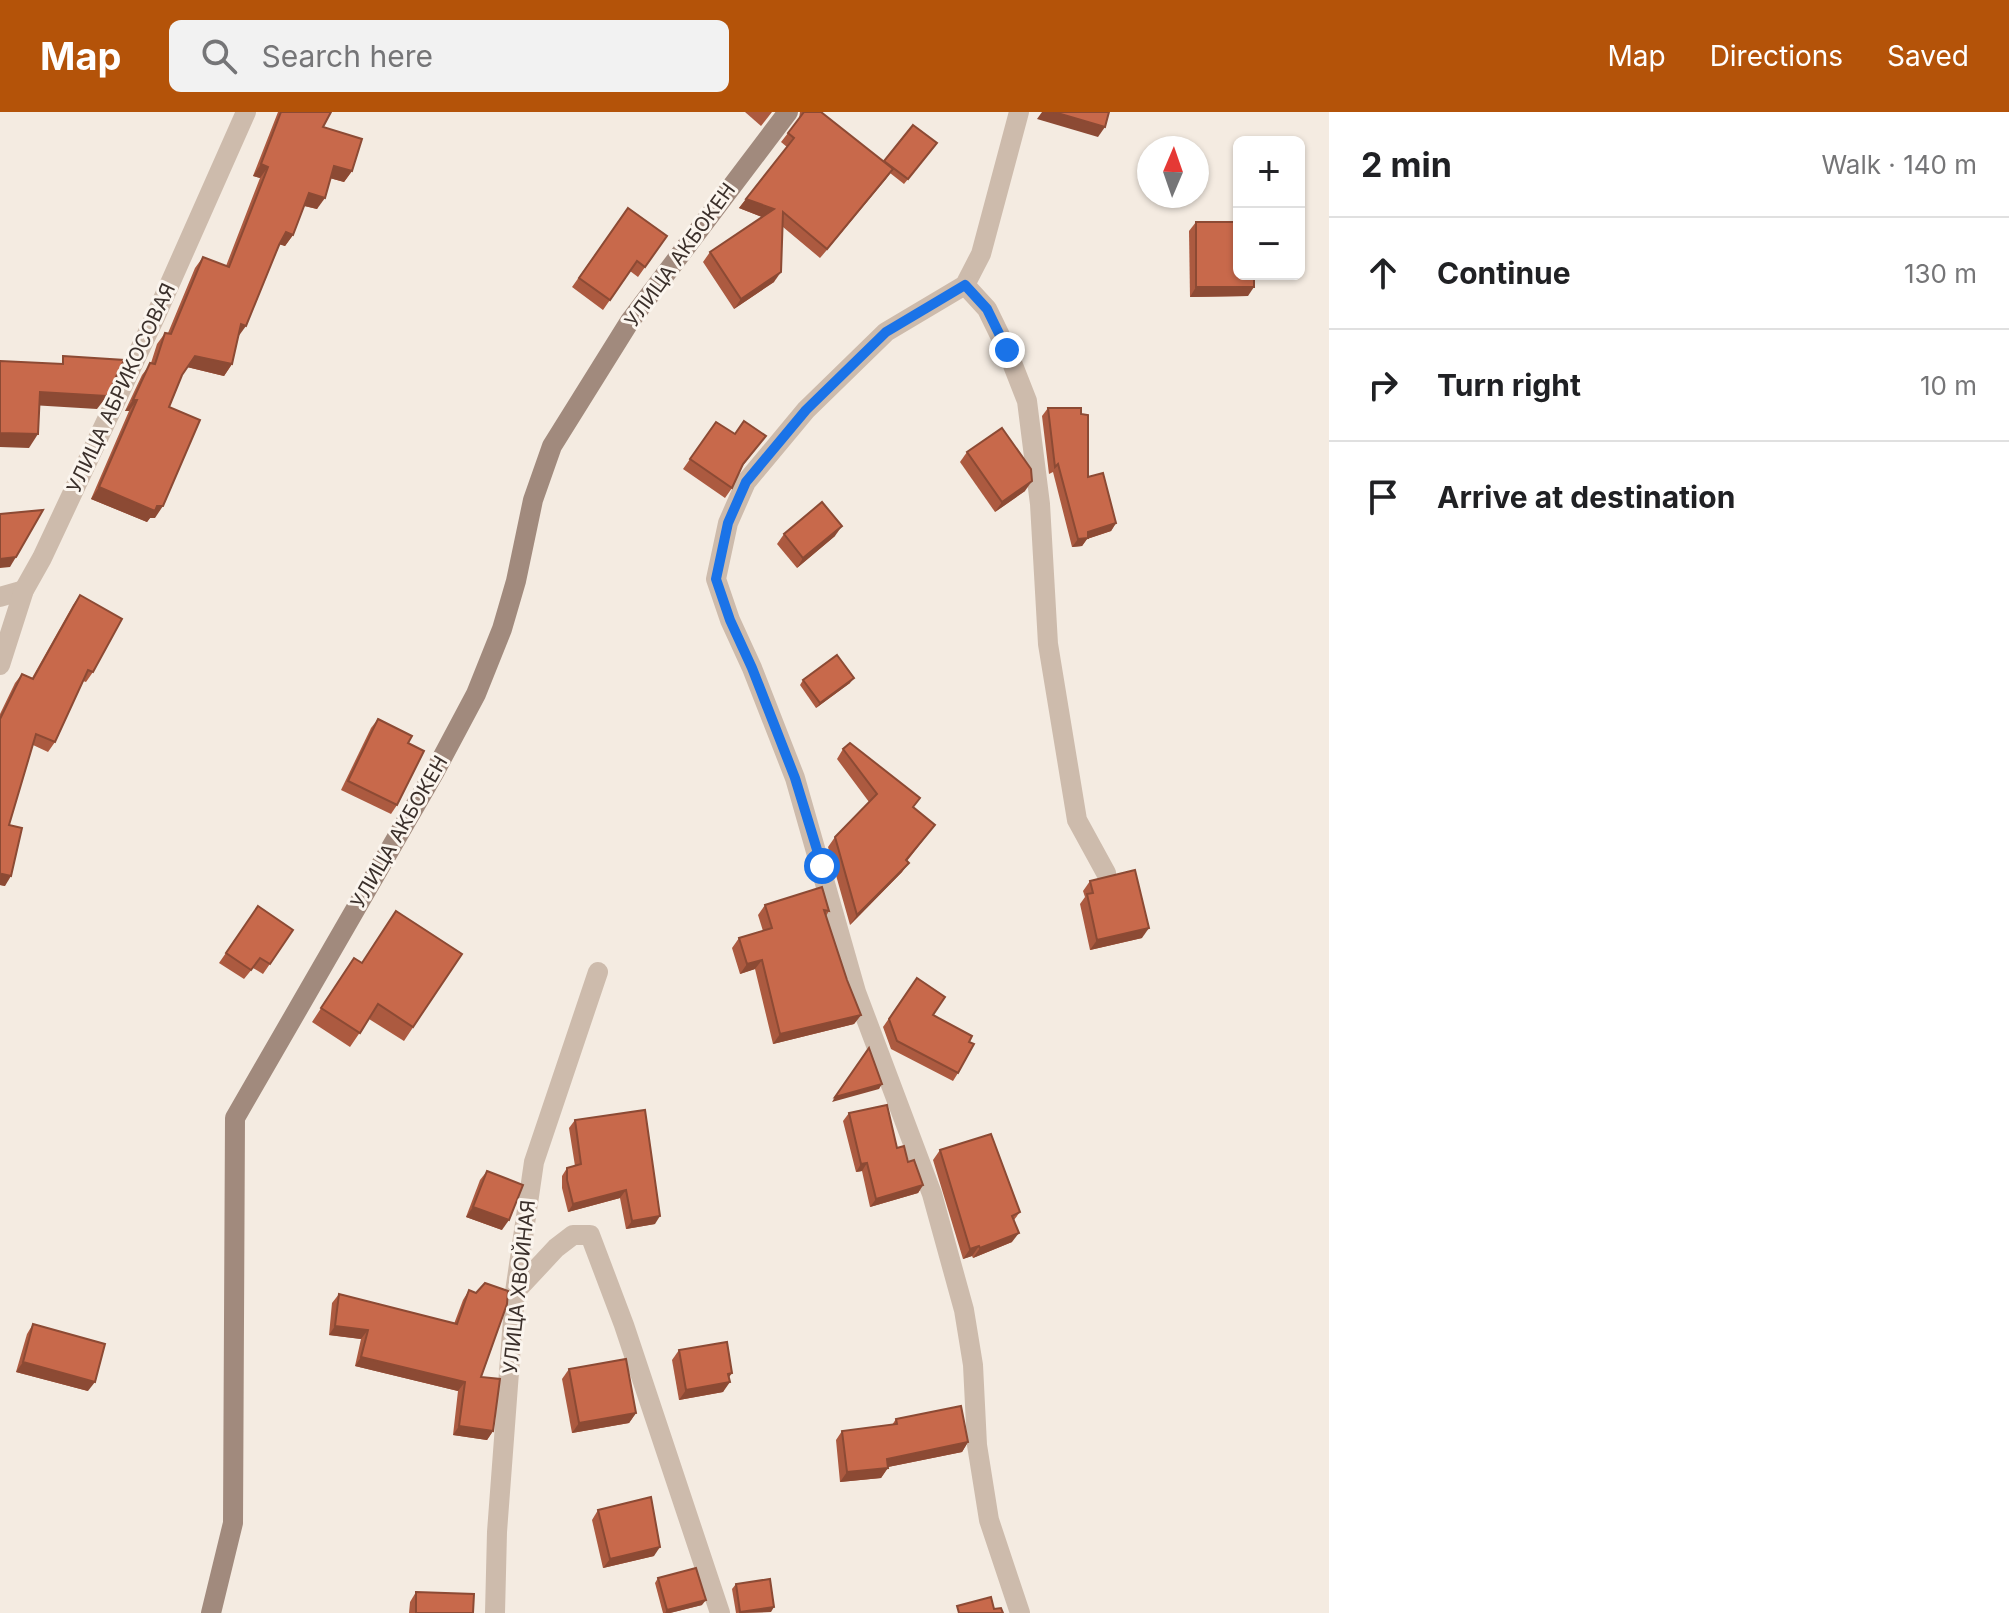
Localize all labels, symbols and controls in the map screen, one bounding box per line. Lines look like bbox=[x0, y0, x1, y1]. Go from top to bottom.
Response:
search box bbox=[169, 20, 729, 92]
text: Map bbox=[40, 33, 121, 79]
icon: search bbox=[197, 34, 241, 78]
text: Search here bbox=[261, 38, 433, 74]
text: Map bbox=[1607, 39, 1666, 73]
text: Directions bbox=[1710, 39, 1843, 73]
text: Saved bbox=[1887, 39, 1969, 73]
north arrow bbox=[1137, 136, 1209, 208]
map controls bbox=[1233, 136, 1305, 280]
button: + bbox=[1233, 136, 1305, 208]
text: 2 min bbox=[1361, 144, 1452, 185]
text: Walk · 140 m bbox=[1822, 149, 1977, 180]
street label: УЛИЦА АКБОКЕН bbox=[620, 178, 740, 332]
button: − bbox=[1233, 208, 1305, 280]
icon: ahead bbox=[1361, 251, 1405, 295]
text: Continue bbox=[1437, 255, 1571, 291]
text: 130 m bbox=[1904, 258, 1977, 289]
street label: УЛИЦА АБРИКОСОВАЯ bbox=[62, 279, 180, 497]
route end bbox=[989, 332, 1025, 368]
icon: right bbox=[1361, 363, 1405, 407]
text: Turn right bbox=[1437, 367, 1581, 403]
text: 10 m bbox=[1920, 370, 1977, 401]
icon: arrive bbox=[1361, 475, 1405, 519]
text: Arrive at destination bbox=[1437, 479, 1735, 515]
street label: УЛИЦА АКБОКЕН bbox=[346, 751, 452, 913]
route start bbox=[804, 848, 840, 884]
street label: УЛИЦА ХВОЙНАЯ bbox=[497, 1199, 540, 1375]

